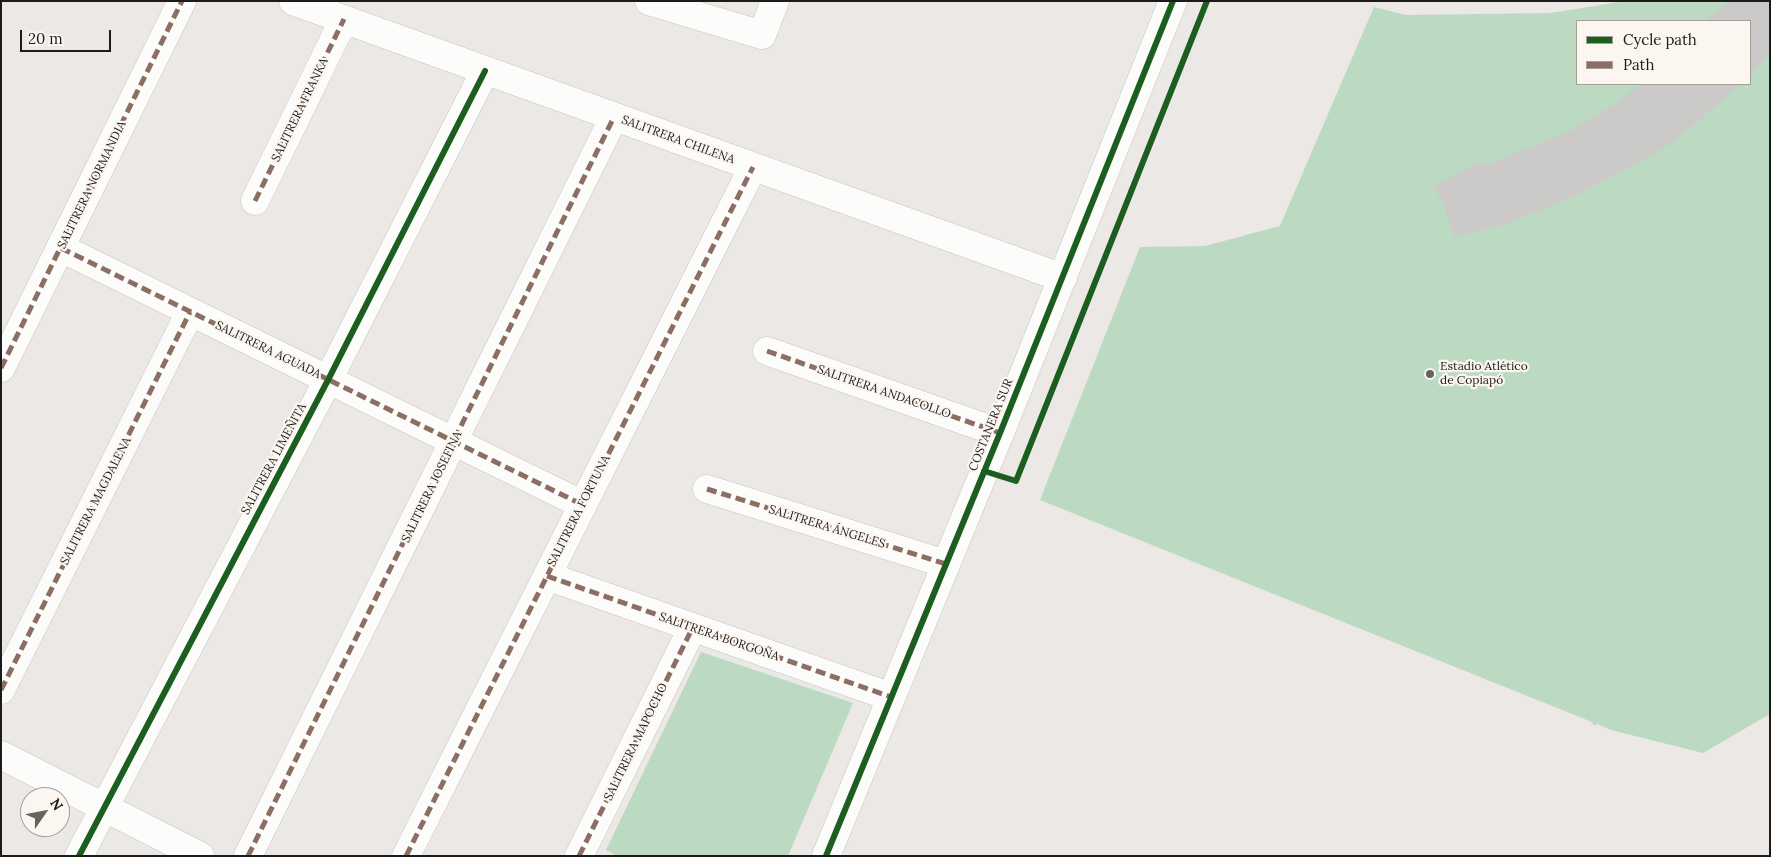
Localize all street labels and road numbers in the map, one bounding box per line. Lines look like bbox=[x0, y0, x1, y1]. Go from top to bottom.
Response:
street label: SALITRERA FRANKA bbox=[269, 56, 331, 164]
street label: SALITRERA CHILENA bbox=[619, 113, 737, 167]
street label: SALITRERA NORMANDIA bbox=[55, 119, 129, 251]
street label: SALITRERA AGUADA bbox=[213, 318, 323, 382]
street label: SALITRERA ANDACOLLO bbox=[815, 362, 953, 422]
street label: COSTANERA SUR bbox=[966, 377, 1016, 473]
street label: SALITRERA LIMEÑITA bbox=[238, 401, 310, 517]
street label: SALITRERA JOSEFINA bbox=[399, 429, 465, 545]
street label: SALITRERA MAGDALENA bbox=[57, 435, 135, 567]
street label: SALITRERA FORTUNA bbox=[545, 453, 613, 569]
street label: SALITRERA ÁNGELES bbox=[767, 502, 887, 552]
street label: SALITRERA BORGOÑA bbox=[657, 610, 781, 664]
street label: SALITRERA MAPOCHO bbox=[601, 681, 671, 803]

